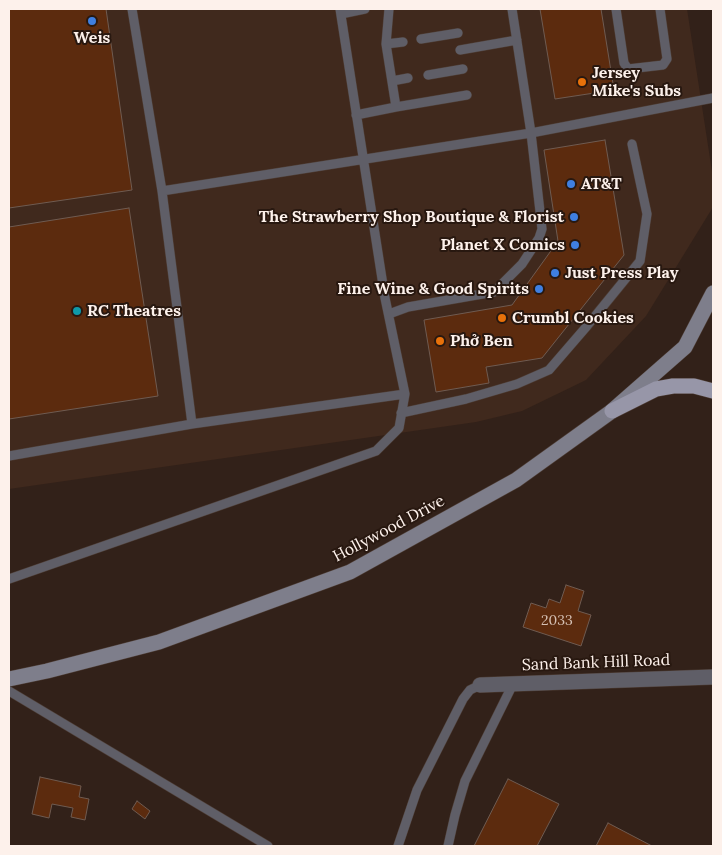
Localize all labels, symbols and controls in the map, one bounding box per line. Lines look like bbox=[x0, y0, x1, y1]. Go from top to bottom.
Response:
marker: Weis bbox=[86, 15, 98, 27]
place label: Weis bbox=[74, 28, 110, 48]
place label: Jersey Mike's Subs bbox=[592, 63, 681, 101]
marker: Jersey Mike's Subs bbox=[576, 76, 588, 88]
place label: AT&T bbox=[581, 174, 622, 194]
marker: AT&T bbox=[565, 178, 577, 190]
place label: The Strawberry Shop Boutique & Florist bbox=[259, 207, 564, 227]
marker: The Strawberry Shop Boutique & Florist bbox=[568, 211, 580, 223]
place label: Planet X Comics bbox=[440, 235, 565, 255]
marker: Planet X Comics bbox=[569, 239, 581, 251]
place label: Just Press Play bbox=[565, 263, 679, 283]
marker: Just Press Play bbox=[549, 267, 561, 279]
place label: Fine Wine & Good Spirits bbox=[337, 279, 529, 299]
marker: Fine Wine & Good Spirits bbox=[533, 283, 545, 295]
place label: RC Theatres bbox=[87, 301, 181, 321]
marker: RC Theatres bbox=[71, 305, 83, 317]
place label: Crumbl Cookies bbox=[512, 308, 634, 328]
marker: Crumbl Cookies bbox=[496, 312, 508, 324]
place label: Phở Ben bbox=[450, 331, 513, 351]
marker: Phở Ben bbox=[434, 335, 446, 347]
street label: Hollywood Drive bbox=[330, 491, 448, 567]
house number: 2033 bbox=[541, 613, 573, 629]
street label: Sand Bank Hill Road bbox=[521, 651, 671, 675]

